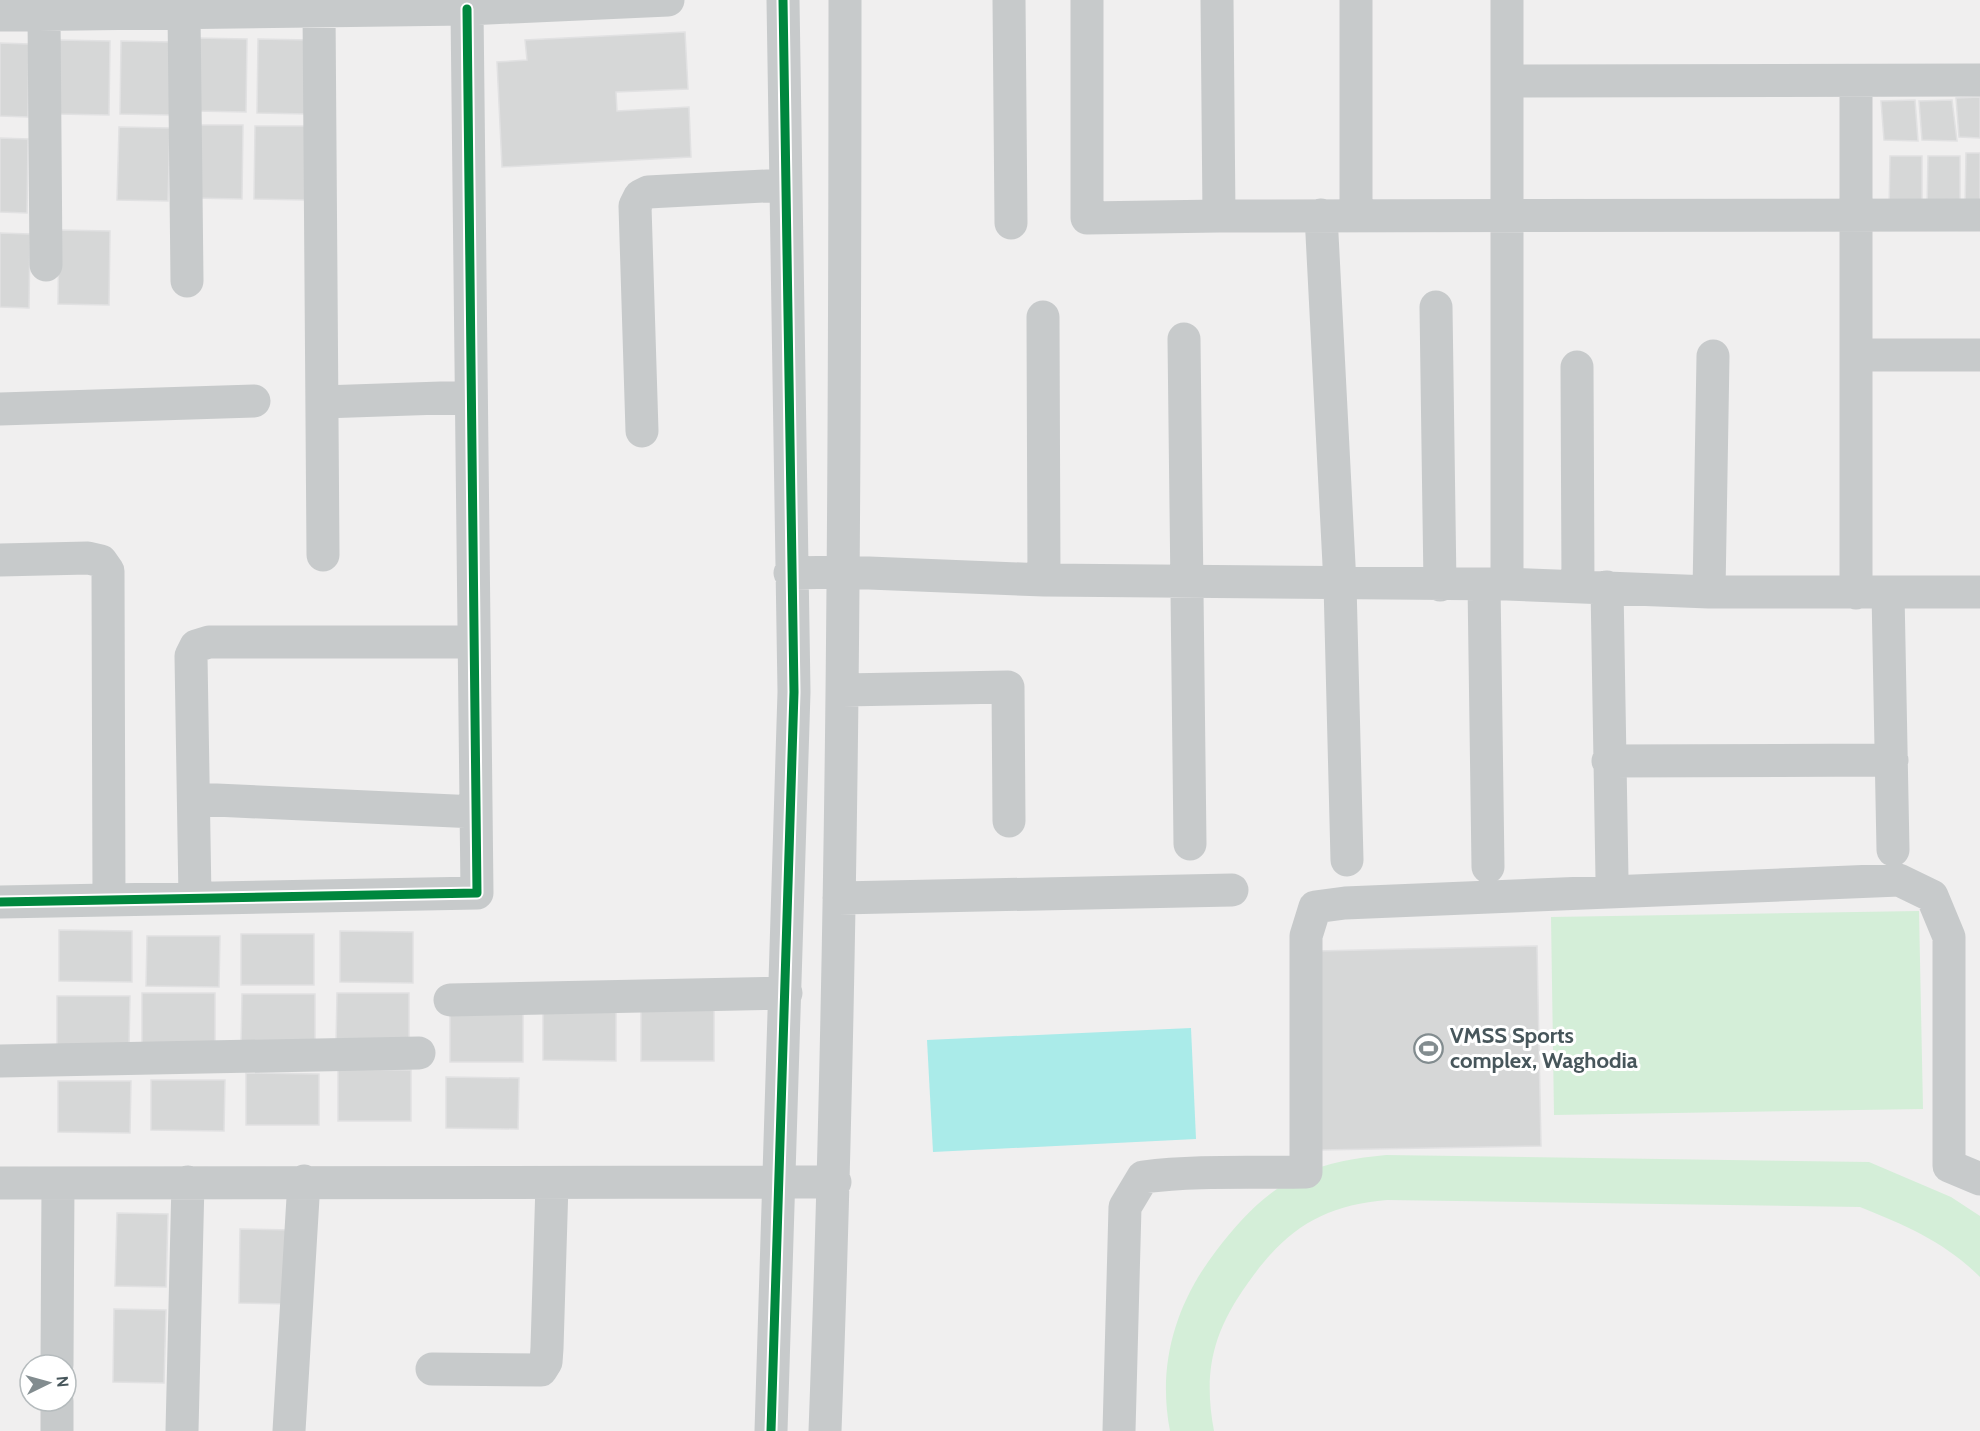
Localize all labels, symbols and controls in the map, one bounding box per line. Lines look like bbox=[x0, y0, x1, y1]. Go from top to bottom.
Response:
place label: VMSS Sports complex, Waghodia bbox=[1450, 1022, 1638, 1074]
sports icon: VMSS Sports complex, Waghodia bbox=[1413, 1032, 1445, 1064]
north arrow bbox=[18, 1353, 78, 1413]
text: N bbox=[52, 1375, 72, 1388]

